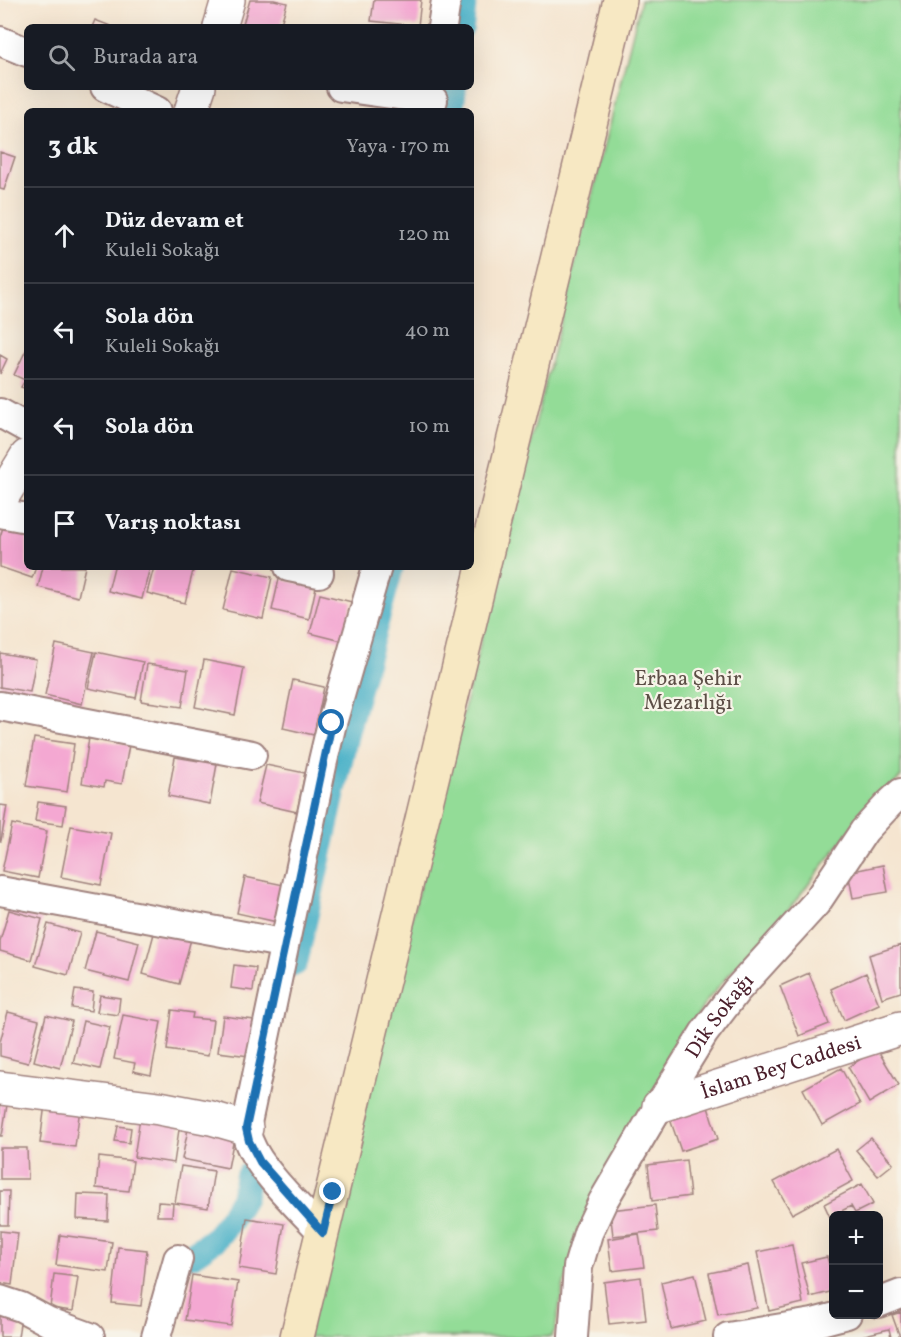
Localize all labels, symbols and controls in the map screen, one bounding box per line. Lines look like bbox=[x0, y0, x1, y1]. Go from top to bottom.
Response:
search box bbox=[24, 24, 474, 90]
icon: search bbox=[45, 41, 78, 74]
text: Burada ara bbox=[93, 42, 198, 73]
text: 3 dk bbox=[48, 129, 98, 165]
text: Yaya · 170 m bbox=[346, 133, 450, 161]
text: Düz devam et bbox=[105, 206, 244, 237]
icon: ahead bbox=[48, 219, 81, 252]
text: 120 m bbox=[398, 221, 450, 249]
text: Kuleli Sokağı bbox=[105, 237, 220, 265]
text: Sola dön bbox=[105, 302, 194, 333]
icon: left bbox=[48, 315, 81, 348]
text: 40 m bbox=[405, 317, 450, 345]
text: Kuleli Sokağı bbox=[105, 333, 220, 361]
icon: left bbox=[48, 411, 81, 444]
text: Sola dön bbox=[105, 412, 194, 443]
text: 10 m bbox=[409, 413, 450, 441]
icon: arrive bbox=[48, 507, 81, 540]
text: Varış noktası bbox=[105, 508, 241, 539]
park label: Erbaa Şehir Mezarlığı bbox=[634, 665, 742, 718]
route start bbox=[318, 709, 344, 735]
street label: Dik Sokağı bbox=[679, 968, 761, 1064]
street label: İslam Bey Caddesi bbox=[697, 1029, 865, 1108]
route end bbox=[319, 1178, 345, 1204]
map controls bbox=[829, 1211, 883, 1319]
button: + bbox=[829, 1211, 883, 1265]
button: − bbox=[829, 1265, 883, 1319]

